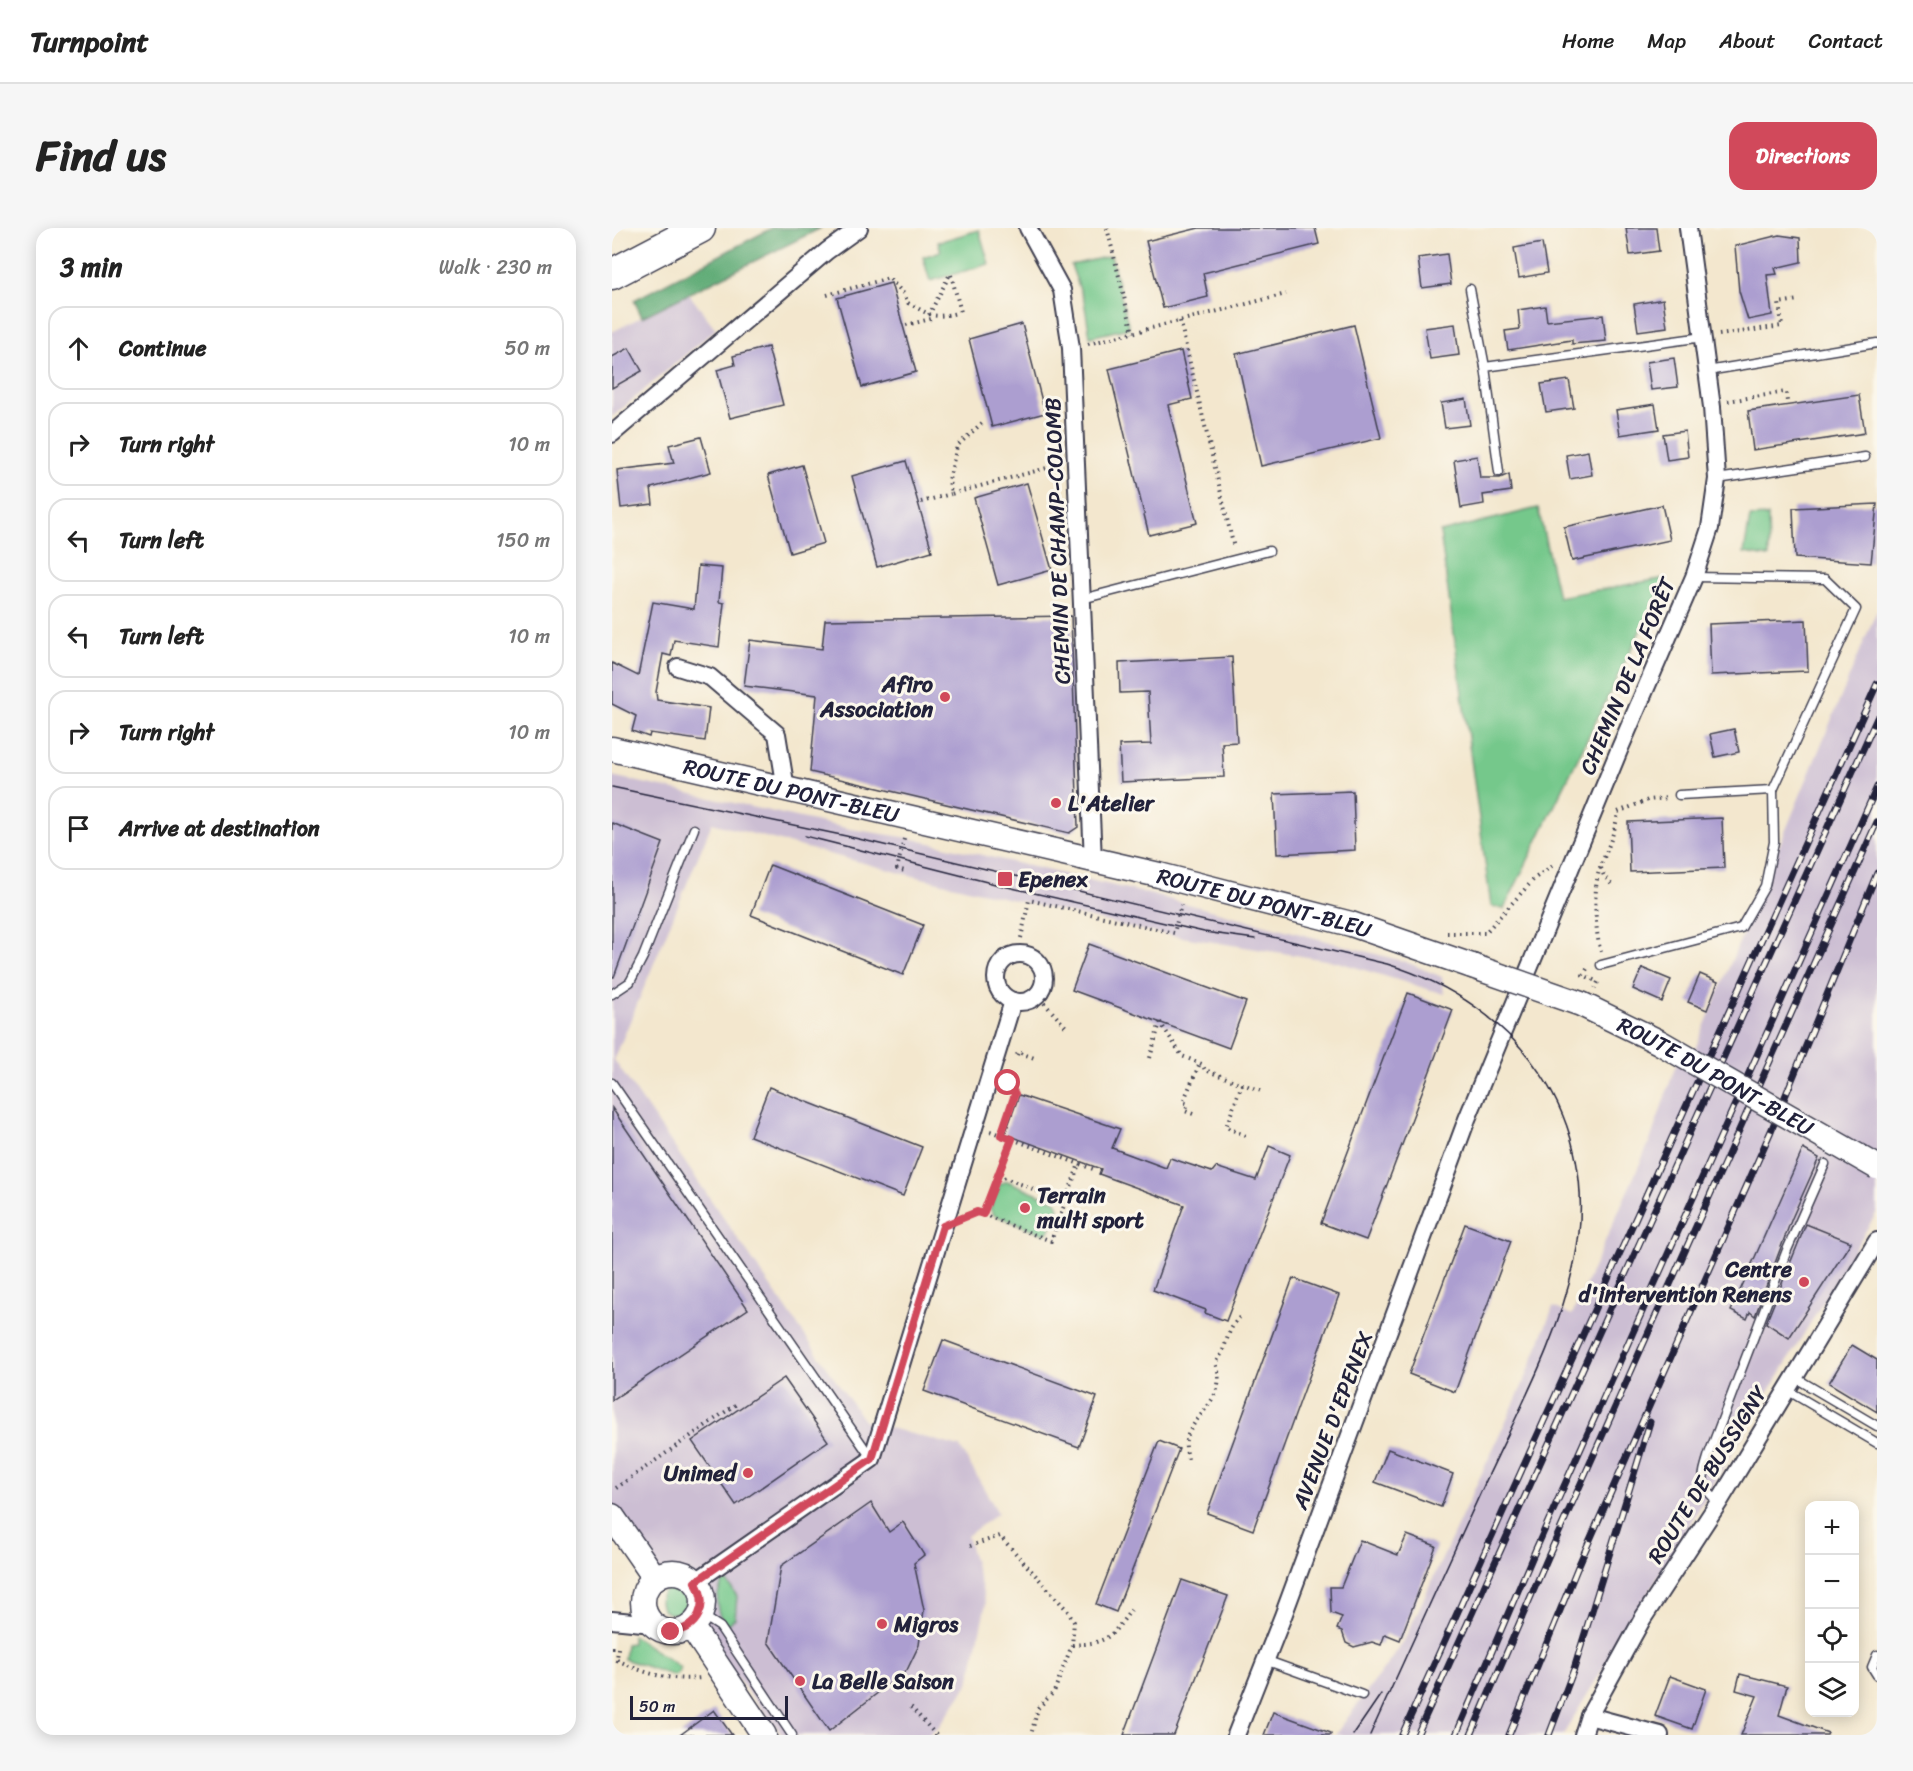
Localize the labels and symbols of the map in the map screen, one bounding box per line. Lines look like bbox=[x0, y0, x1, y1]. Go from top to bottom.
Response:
street label: CHEMIN DE CHAMP-COLOMB bbox=[1033, 397, 1082, 685]
street label: CHEMIN DE LA FORÊT bbox=[1568, 570, 1687, 781]
place label: Afiro Association bbox=[819, 665, 934, 729]
marker: Afiro Association bbox=[938, 690, 952, 704]
street label: ROUTE DU PONT-BLEU bbox=[680, 747, 903, 835]
place label: L'Atelier bbox=[1068, 784, 1156, 823]
marker: L'Atelier bbox=[1049, 796, 1063, 810]
street label: ROUTE DU PONT-BLEU bbox=[1153, 856, 1377, 950]
place label: Epenex bbox=[1018, 860, 1088, 899]
marker: Epenex bbox=[996, 870, 1014, 888]
street label: ROUTE DU PONT-BLEU bbox=[1610, 1006, 1821, 1147]
route start bbox=[994, 1069, 1020, 1095]
place label: Terrain multi sport bbox=[1036, 1176, 1144, 1240]
marker: Terrain multi sport bbox=[1018, 1201, 1032, 1215]
place label: Centre d'intervention Renens bbox=[1579, 1250, 1793, 1314]
marker: Centre d'intervention Renens bbox=[1797, 1275, 1811, 1289]
street label: AVENUE D'EPENEX bbox=[1280, 1325, 1384, 1516]
street label: ROUTE DE BUSSIGNY bbox=[1637, 1376, 1779, 1571]
place label: Unimed bbox=[664, 1454, 738, 1493]
marker: Unimed bbox=[741, 1466, 755, 1480]
place label: Migros bbox=[893, 1605, 959, 1644]
marker: Migros bbox=[875, 1617, 889, 1631]
route end bbox=[657, 1618, 683, 1644]
place label: La Belle Saison bbox=[812, 1662, 954, 1701]
marker: La Belle Saison bbox=[793, 1674, 807, 1688]
scale bar bbox=[630, 1693, 788, 1720]

